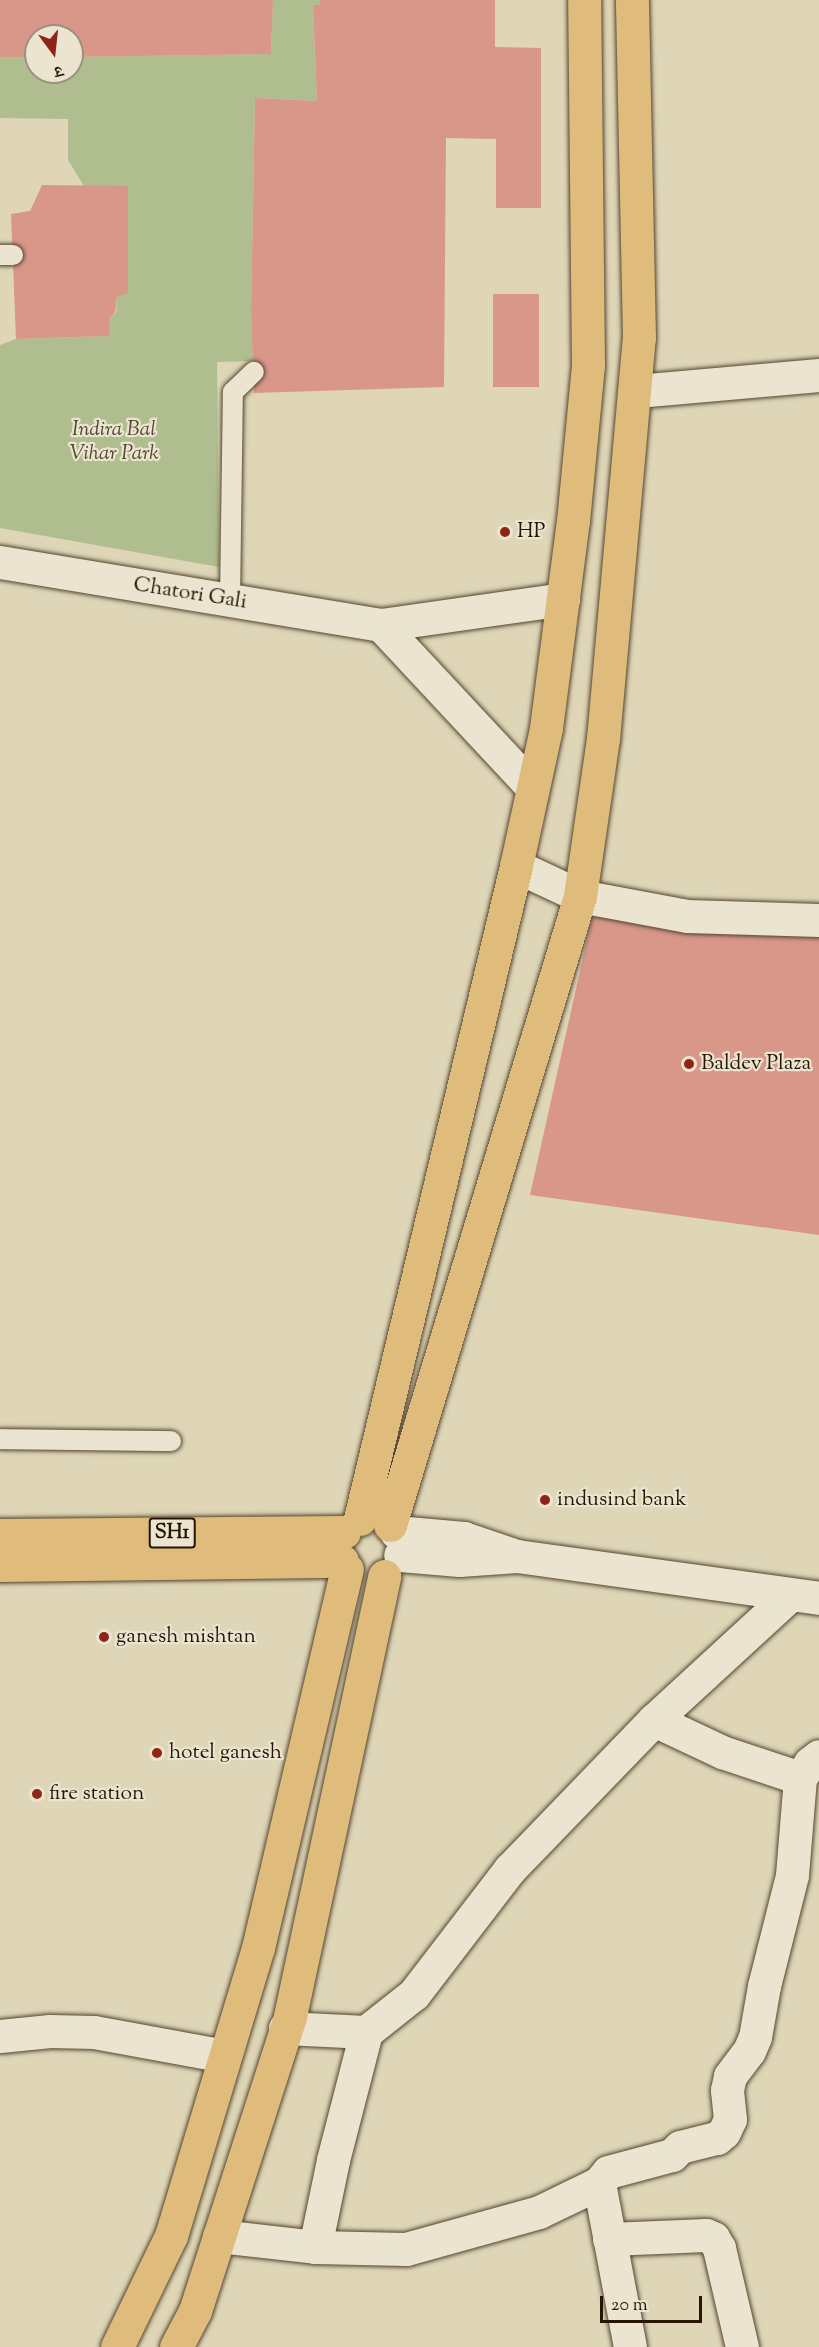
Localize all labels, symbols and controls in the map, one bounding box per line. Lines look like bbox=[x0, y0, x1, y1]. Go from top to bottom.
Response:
north arrow bbox=[24, 24, 84, 84]
text: उ bbox=[51, 58, 65, 82]
park label: Indira Bal Vihar Park bbox=[69, 417, 159, 467]
place label: HP bbox=[517, 519, 545, 545]
marker: HP bbox=[498, 525, 512, 539]
street label: Chatori Gali bbox=[132, 573, 248, 615]
place label: Baldev Plaza bbox=[701, 1051, 811, 1077]
marker: Baldev Plaza bbox=[682, 1057, 696, 1071]
place label: indusind bank bbox=[557, 1487, 687, 1513]
marker: indusind bank bbox=[538, 1493, 552, 1507]
road number: SH1 bbox=[148, 1516, 196, 1550]
place label: ganesh mishtan bbox=[116, 1624, 256, 1650]
marker: ganesh mishtan bbox=[97, 1630, 111, 1644]
place label: hotel ganesh bbox=[169, 1740, 282, 1766]
marker: hotel ganesh bbox=[150, 1746, 164, 1760]
place label: fire station bbox=[49, 1781, 144, 1807]
marker: fire station bbox=[30, 1787, 44, 1801]
scale bar bbox=[603, 2284, 705, 2322]
text: 20 m bbox=[611, 2293, 648, 2319]

